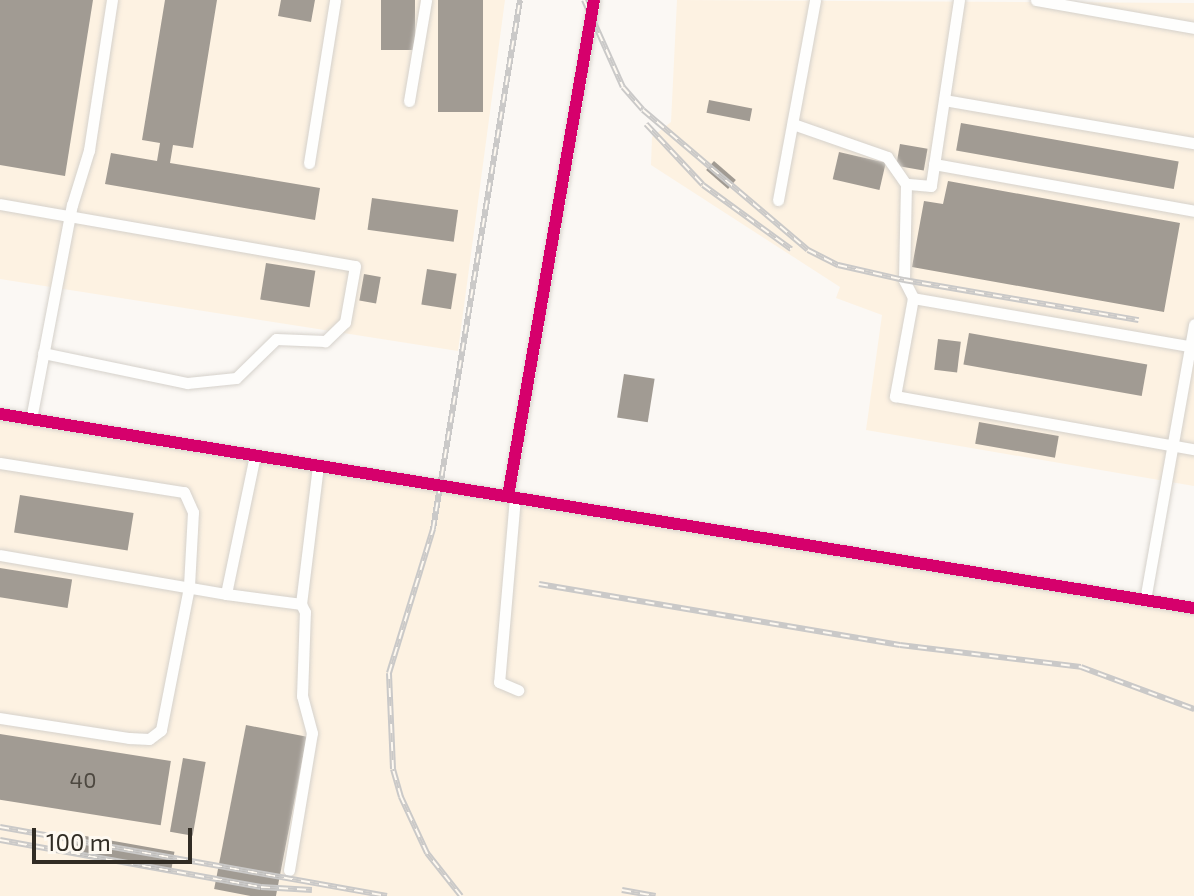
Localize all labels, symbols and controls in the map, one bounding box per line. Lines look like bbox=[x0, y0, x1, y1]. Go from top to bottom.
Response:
house number: 40 bbox=[70, 767, 96, 793]
scale bar bbox=[36, 812, 196, 862]
text: 100 m bbox=[46, 827, 111, 856]

